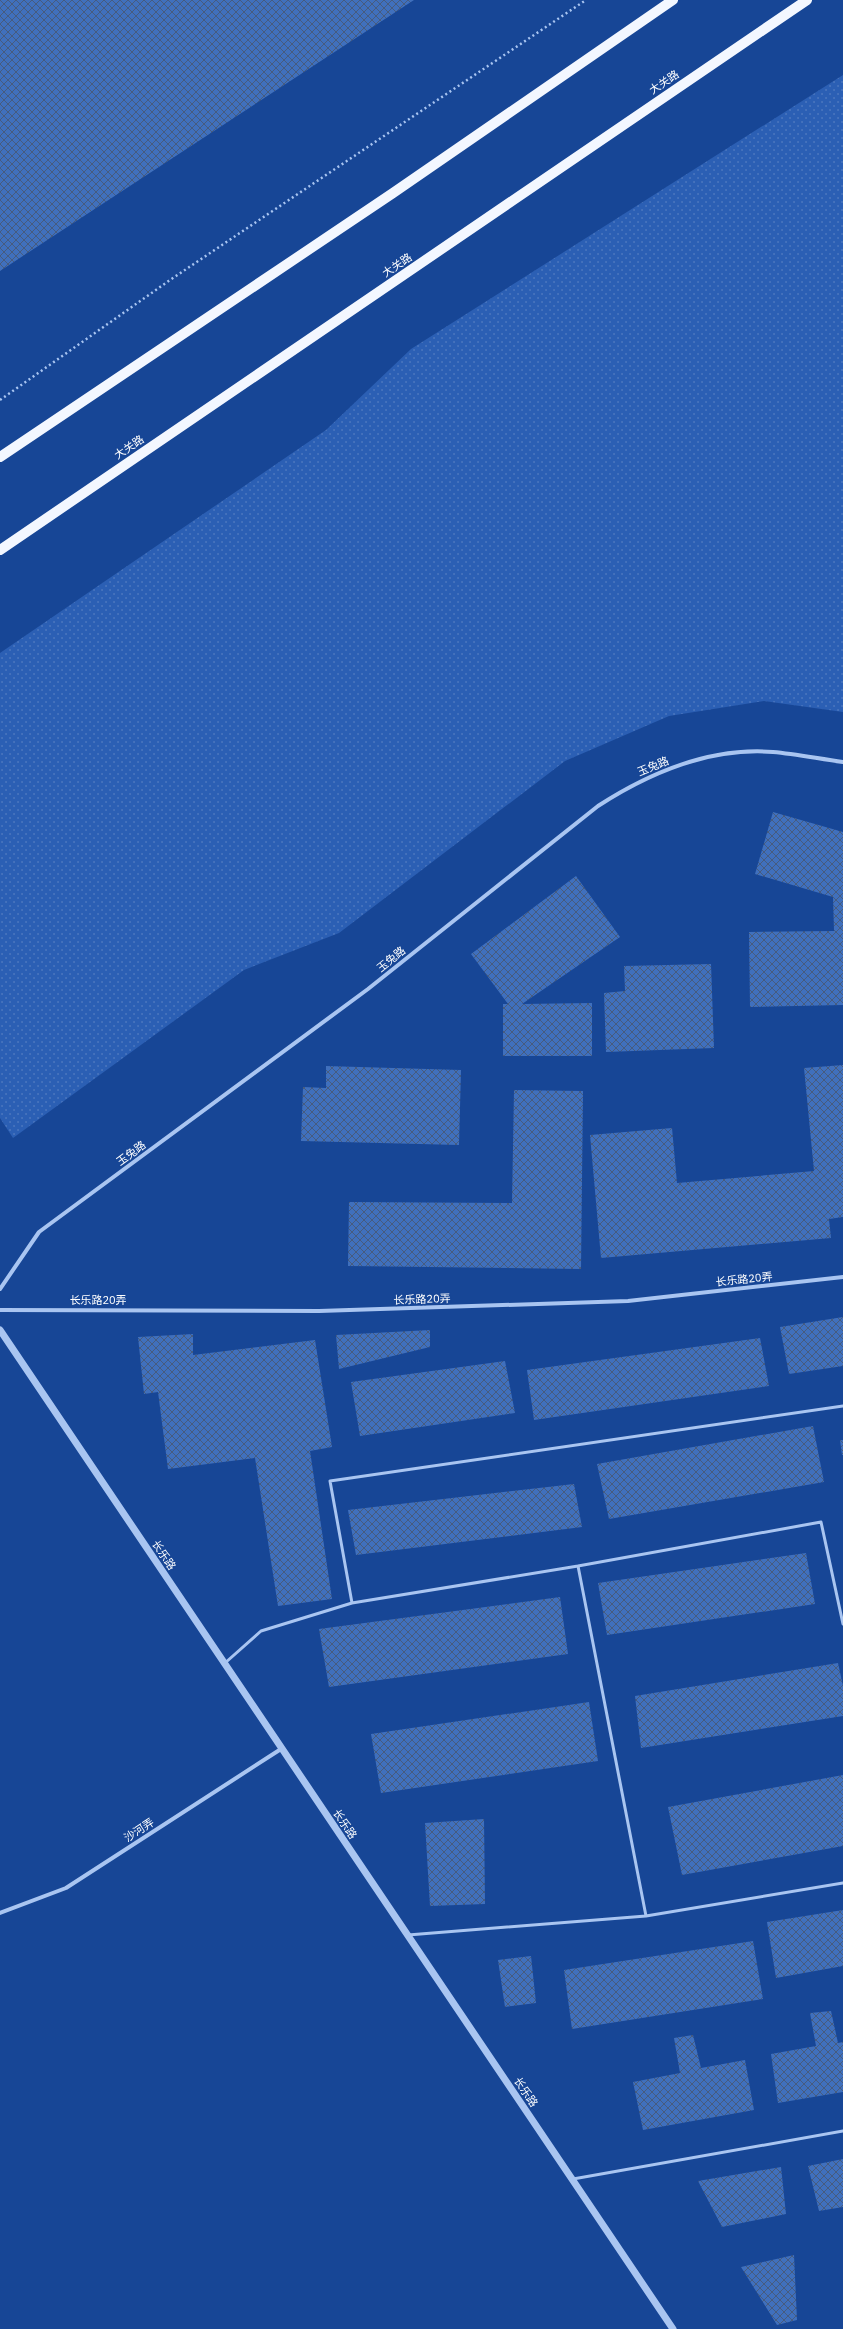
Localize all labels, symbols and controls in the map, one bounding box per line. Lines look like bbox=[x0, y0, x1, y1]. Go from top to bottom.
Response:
street label: 大关路 bbox=[646, 67, 682, 97]
street label: 大关路 bbox=[379, 250, 415, 280]
street label: 大关路 bbox=[111, 432, 147, 462]
street label: 玉兔路 bbox=[635, 753, 671, 779]
street label: 玉兔路 bbox=[374, 943, 408, 975]
street label: 玉兔路 bbox=[114, 1138, 148, 1168]
street label: 长乐路20弄 bbox=[715, 1269, 773, 1289]
street label: 长乐路20弄 bbox=[393, 1291, 451, 1307]
street label: 长乐路20弄 bbox=[69, 1293, 127, 1307]
street label: 长乐路 bbox=[149, 1537, 179, 1573]
street label: 长乐路 bbox=[330, 1806, 360, 1842]
street label: 沙河弄 bbox=[121, 1815, 157, 1845]
street label: 长乐路 bbox=[511, 2074, 541, 2110]

